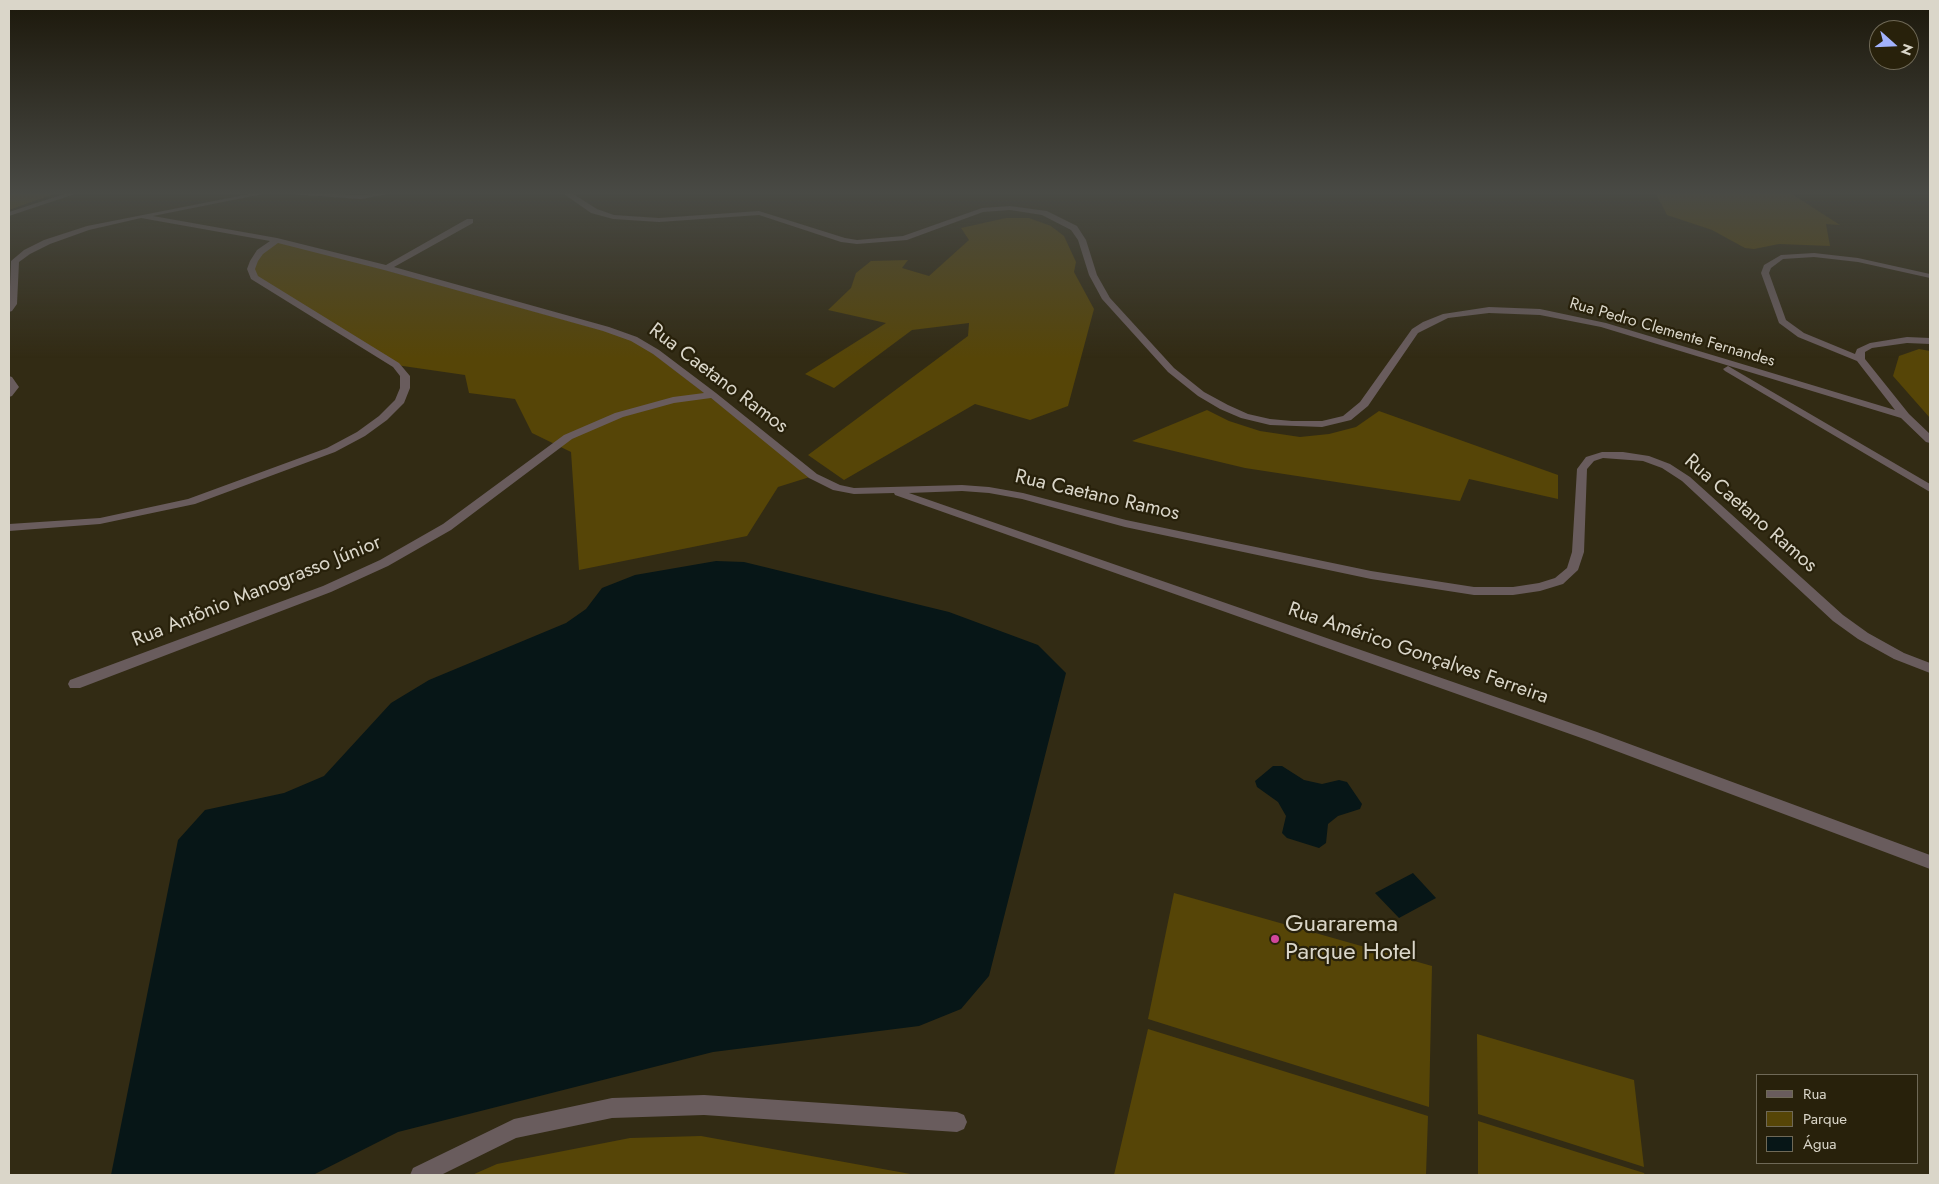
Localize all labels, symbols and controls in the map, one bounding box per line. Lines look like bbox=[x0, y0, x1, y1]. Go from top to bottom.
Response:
north arrow bbox=[1869, 20, 1919, 70]
text: N bbox=[1896, 41, 1918, 58]
street label: Rua Pedro Clemente Fernandes bbox=[1567, 294, 1777, 372]
street label: Rua Caetano Ramos bbox=[644, 319, 792, 439]
street label: Rua Caetano Ramos bbox=[1679, 450, 1821, 578]
street label: Rua Caetano Ramos bbox=[1012, 465, 1182, 527]
street label: Rua Antônio Manograsso Júnior bbox=[129, 531, 385, 653]
street label: Rua Américo Gonçalves Ferreira bbox=[1285, 598, 1551, 710]
place label: Guararema Parque Hotel bbox=[1285, 911, 1417, 967]
marker: Guararema Parque Hotel bbox=[1269, 933, 1281, 945]
legend bbox=[1756, 1074, 1919, 1164]
text: Rua bbox=[1803, 1083, 1827, 1105]
text: Parque bbox=[1803, 1108, 1847, 1130]
text: Água bbox=[1803, 1133, 1837, 1155]

